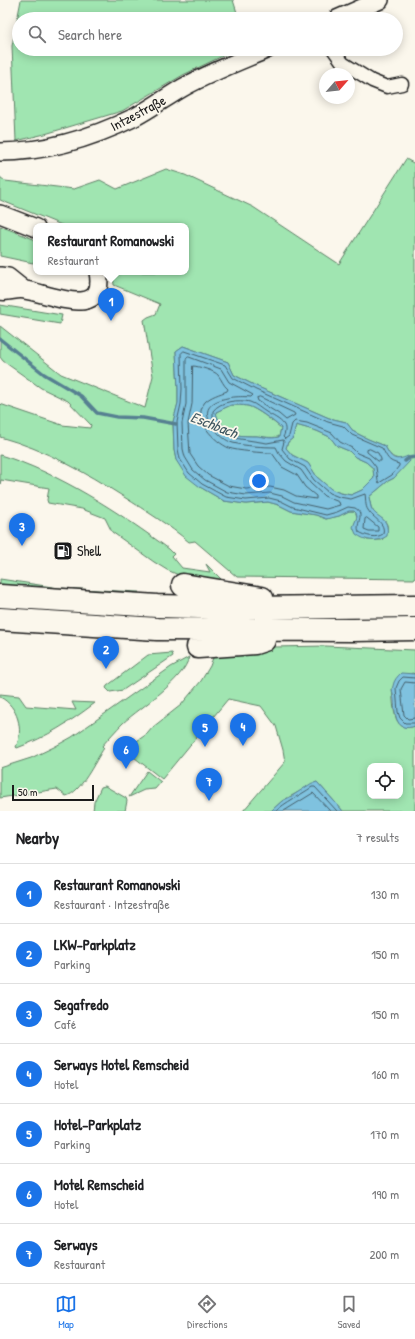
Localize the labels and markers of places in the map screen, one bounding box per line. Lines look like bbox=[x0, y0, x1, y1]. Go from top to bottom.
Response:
pin: 1 bbox=[98, 288, 124, 321]
pin: 3 bbox=[9, 513, 35, 546]
fuel station icon: Shell bbox=[52, 540, 74, 562]
place label: Shell bbox=[77, 541, 102, 560]
pin: 2 bbox=[93, 636, 119, 669]
pin: 4 bbox=[230, 713, 256, 746]
pin: 5 bbox=[192, 714, 218, 747]
pin: 6 bbox=[113, 736, 139, 769]
pin: 7 bbox=[196, 768, 222, 801]

